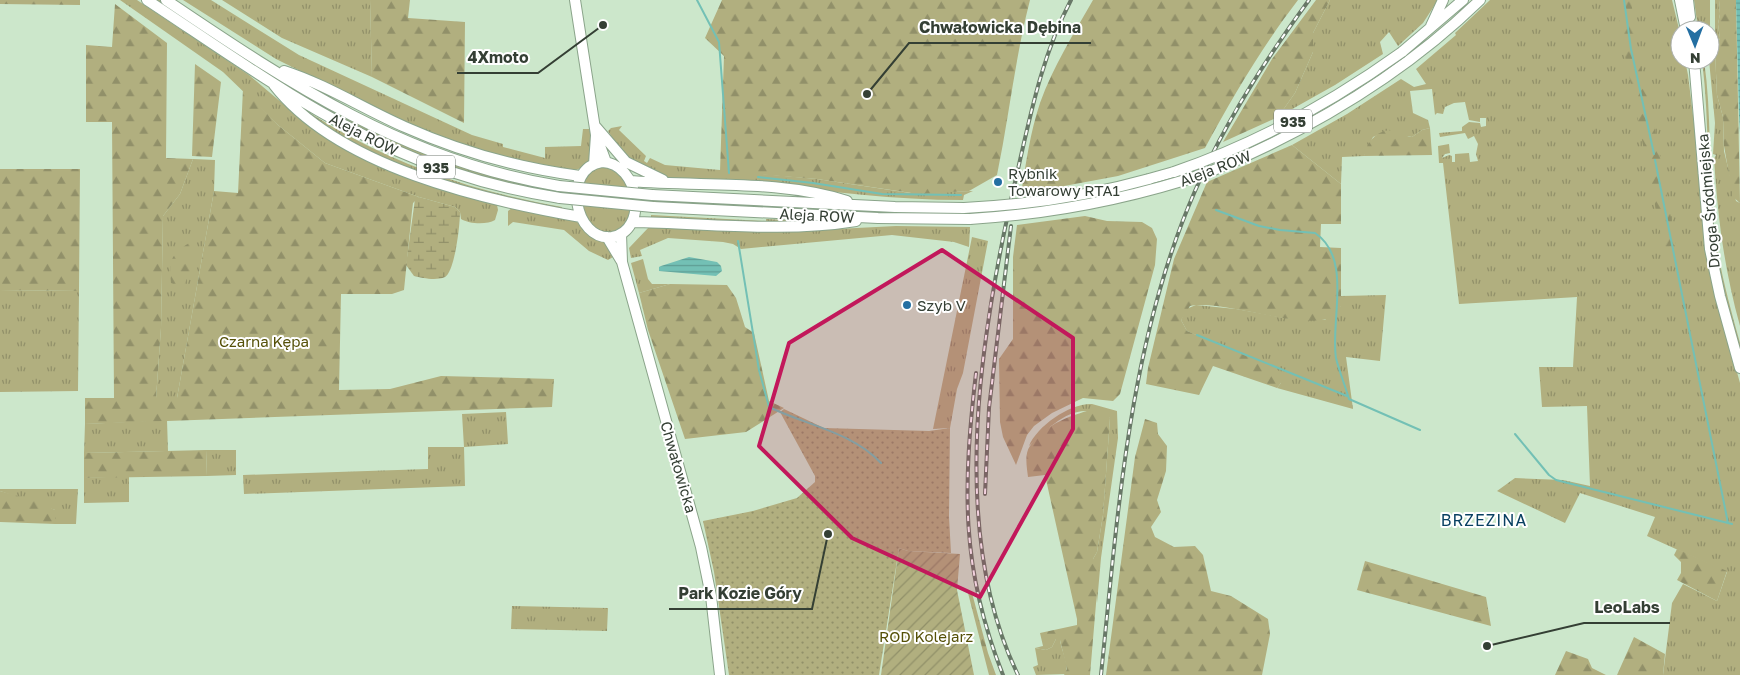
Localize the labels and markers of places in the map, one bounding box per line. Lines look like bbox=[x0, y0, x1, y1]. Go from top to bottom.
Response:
callout: Chwałowicka Dębina bbox=[909, 12, 1091, 43]
callout: 4Xmoto bbox=[457, 42, 538, 73]
place label: Rybnik Towarowy RTA1 bbox=[1008, 164, 1120, 199]
marker: Rybnik Towarowy RTA1 bbox=[992, 176, 1004, 188]
place label: Szyb V bbox=[917, 296, 966, 314]
marker: Szyb V bbox=[901, 299, 913, 311]
callout: Park Kozie Góry bbox=[669, 578, 812, 609]
callout: LeoLabs bbox=[1584, 592, 1670, 623]

